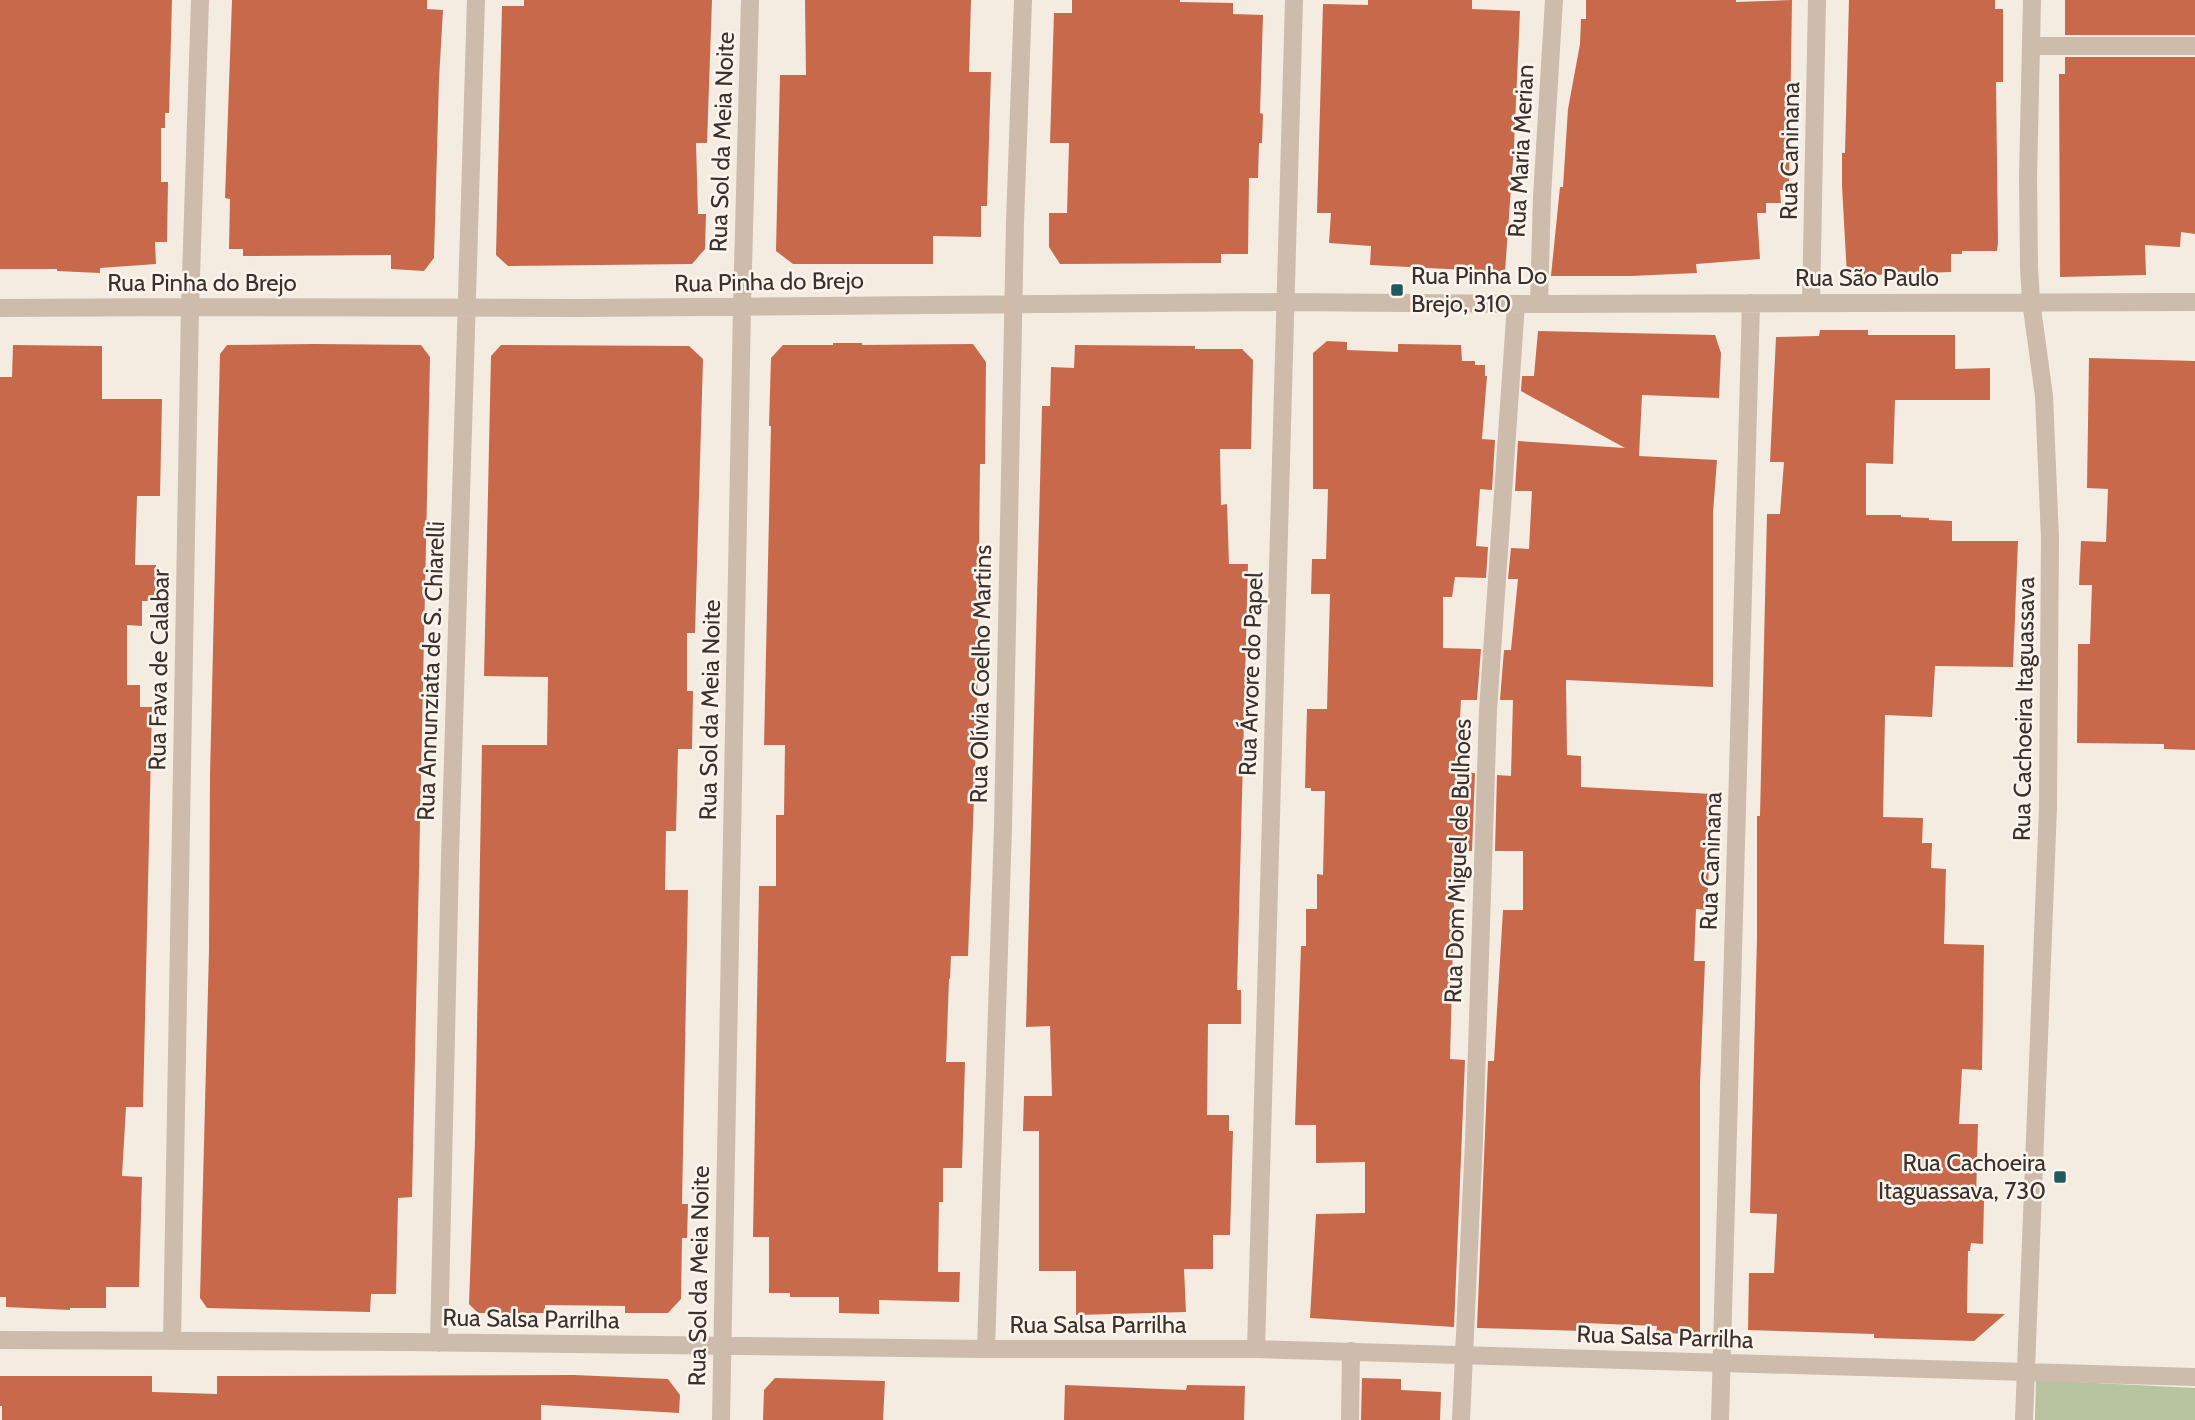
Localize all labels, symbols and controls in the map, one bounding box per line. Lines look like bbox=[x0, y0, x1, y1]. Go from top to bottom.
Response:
street label: Rua Sol da Meia Noite bbox=[703, 31, 740, 253]
street label: Rua Maria Merian bbox=[1501, 64, 1540, 238]
street label: Rua Caninana bbox=[1774, 81, 1805, 220]
place label: Rua Pinha Do Brejo, 310 bbox=[1411, 261, 1547, 318]
street label: Rua São Paulo bbox=[1795, 263, 1939, 292]
street label: Rua Pinha do Brejo bbox=[674, 265, 864, 298]
street label: Rua Pinha do Brejo bbox=[107, 268, 297, 297]
marker: Rua Pinha Do Brejo, 310 bbox=[1389, 282, 1405, 298]
street label: Rua Annunziata de S. Chiarelli bbox=[411, 521, 450, 821]
street label: Rua Olívia Coelho Martins bbox=[964, 544, 997, 804]
street label: Rua Fava de Calabar bbox=[142, 569, 175, 771]
street label: Rua Árvore do Papel bbox=[1232, 571, 1269, 776]
street label: Rua Cachoeira Itaguassava bbox=[2007, 576, 2040, 841]
street label: Rua Sol da Meia Noite bbox=[693, 599, 726, 821]
street label: Rua Dom Miguel de Bulhoes bbox=[1438, 718, 1477, 1004]
street label: Rua Caninana bbox=[1694, 791, 1727, 931]
place label: Rua Cachoeira Itaguassava, 730 bbox=[1878, 1148, 2046, 1205]
street label: Rua Sol da Meia Noite bbox=[682, 1165, 715, 1387]
marker: Rua Cachoeira Itaguassava, 730 bbox=[2052, 1169, 2068, 1185]
street label: Rua Salsa Parrilha bbox=[442, 1302, 620, 1335]
street label: Rua Salsa Parrilha bbox=[1009, 1310, 1187, 1339]
street label: Rua Salsa Parrilha bbox=[1576, 1319, 1754, 1354]

